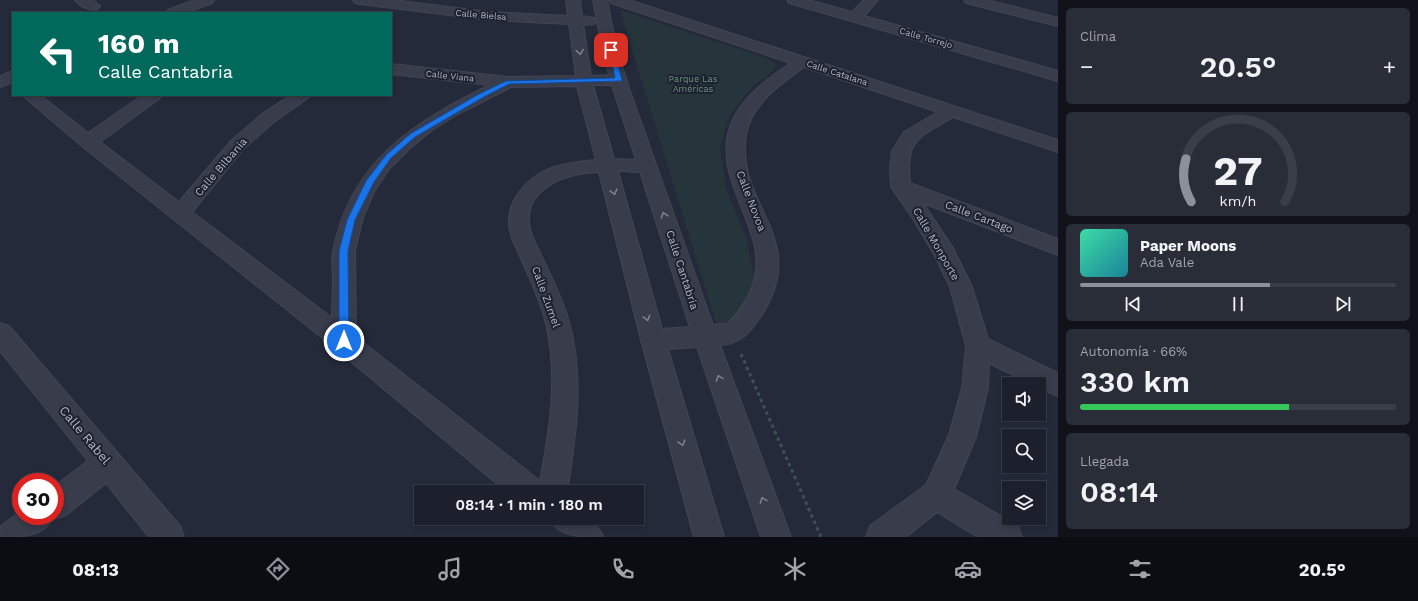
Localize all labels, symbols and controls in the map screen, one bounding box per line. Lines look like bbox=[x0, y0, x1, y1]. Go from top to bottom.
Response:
street label: Calle Bielsa bbox=[455, 8, 507, 22]
street label: Calle Torrejo bbox=[898, 26, 954, 50]
text: 160 m bbox=[98, 27, 180, 60]
icon: left bbox=[32, 28, 84, 80]
text: Clima bbox=[1080, 29, 1116, 44]
pin bbox=[594, 33, 628, 67]
icon: arrive bbox=[600, 39, 622, 61]
one-way arrow bbox=[575, 49, 584, 56]
text: 20.5° bbox=[1200, 49, 1276, 84]
text: − bbox=[1080, 54, 1093, 79]
text: + bbox=[1383, 54, 1396, 79]
street label: Calle Catalana bbox=[805, 58, 869, 88]
text: Calle Cantabria bbox=[98, 61, 233, 82]
street label: Calle Viana bbox=[425, 68, 475, 84]
park label: Parque Las Américas bbox=[669, 74, 718, 94]
street label: Calle Bilbania bbox=[192, 135, 250, 199]
text: 27 bbox=[1213, 146, 1263, 195]
street label: Calle Novoa bbox=[734, 169, 768, 233]
one-way arrow bbox=[609, 188, 618, 195]
text: km/h bbox=[1220, 193, 1256, 209]
street label: Calle Cartago bbox=[943, 198, 1015, 236]
street label: Calle Monporte bbox=[910, 205, 962, 283]
one-way arrow bbox=[660, 212, 669, 219]
street label: Calle Cantabria bbox=[663, 229, 701, 311]
text: Paper Moons bbox=[1140, 237, 1236, 255]
text: Ada Vale bbox=[1140, 255, 1194, 270]
street label: Calle Zumel bbox=[529, 265, 563, 330]
icon: previous bbox=[1122, 293, 1144, 315]
icon: pause bbox=[1227, 293, 1249, 315]
icon: next bbox=[1332, 293, 1354, 315]
one-way arrow bbox=[643, 315, 651, 321]
position arrow bbox=[323, 320, 365, 362]
text: Autonomía · 66% bbox=[1080, 344, 1187, 359]
text: 330 km bbox=[1080, 364, 1190, 399]
one-way arrow bbox=[715, 374, 724, 381]
map controls bbox=[1002, 377, 1046, 525]
button: sound bbox=[1002, 377, 1046, 421]
street label: Calle Rabel bbox=[56, 403, 114, 467]
button: search bbox=[1002, 429, 1046, 473]
one-way arrow bbox=[677, 439, 686, 446]
text: Llegada bbox=[1080, 454, 1129, 469]
speed limit sign: 30 bbox=[12, 473, 64, 525]
text: 08:14 bbox=[1080, 474, 1158, 509]
button: layers bbox=[1002, 481, 1046, 525]
text: 08:14 · 1 min · 180 m bbox=[455, 496, 603, 514]
one-way arrow bbox=[759, 497, 768, 504]
icon: directions bbox=[264, 555, 292, 583]
icon: music bbox=[436, 555, 464, 583]
icon: phone bbox=[609, 555, 637, 583]
icon: climate bbox=[781, 555, 809, 583]
icon: car bbox=[954, 555, 982, 583]
icon: filters bbox=[1126, 555, 1154, 583]
text: 08:13 bbox=[72, 559, 119, 580]
text: 20.5° bbox=[1299, 559, 1346, 580]

